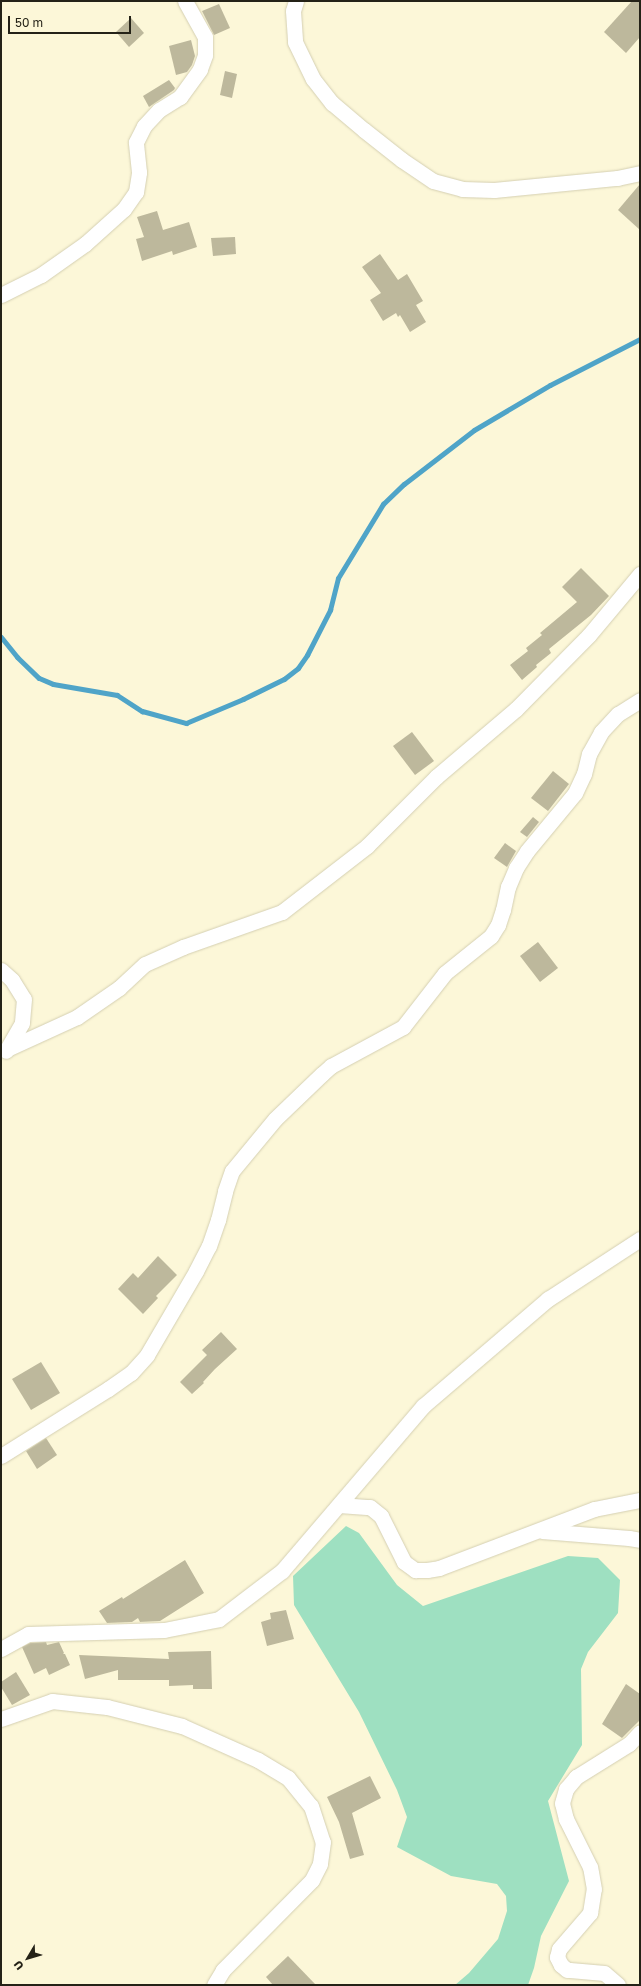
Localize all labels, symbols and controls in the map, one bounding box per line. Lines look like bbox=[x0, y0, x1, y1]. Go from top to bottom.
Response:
scale bar bbox=[10, 8, 133, 34]
text: 50 m bbox=[15, 15, 43, 30]
north arrow bbox=[8, 1938, 48, 1978]
text: U bbox=[11, 1959, 26, 1973]

